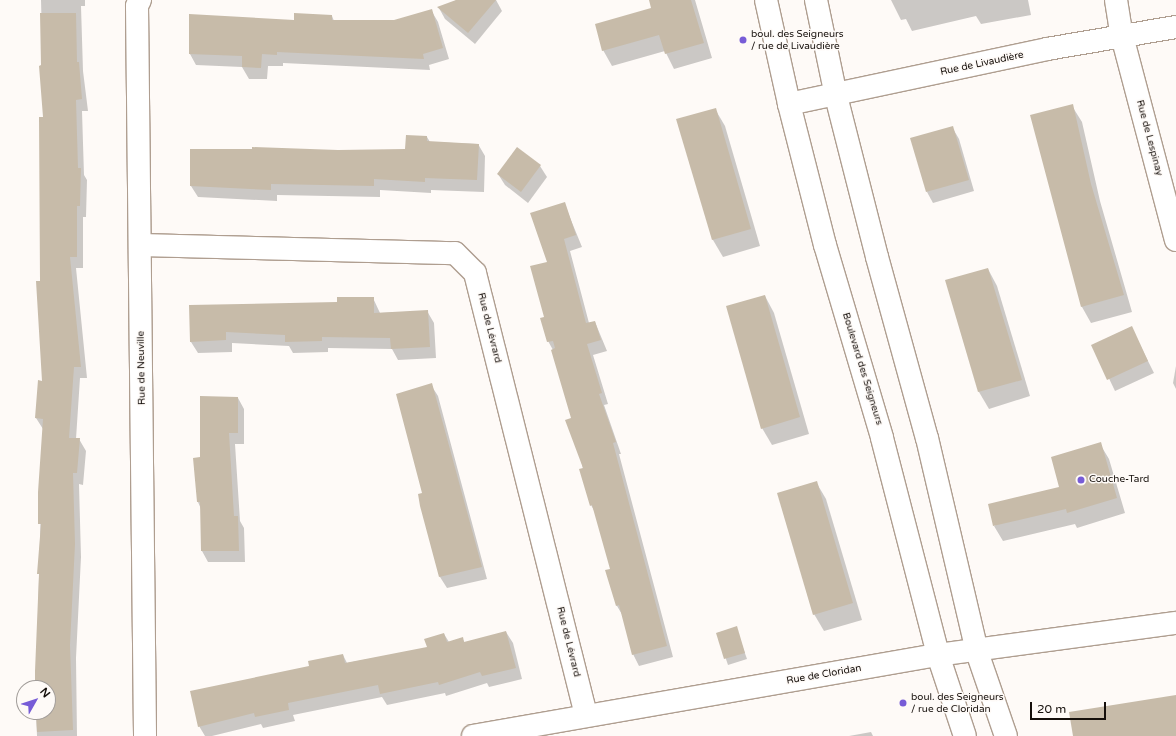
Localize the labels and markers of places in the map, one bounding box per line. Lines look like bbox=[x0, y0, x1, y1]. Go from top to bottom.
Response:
place label: boul. des Seigneurs / rue de Livaudière bbox=[751, 28, 844, 52]
marker: boul. des Seigneurs / rue de Livaudière bbox=[738, 35, 748, 45]
place label: Couche-Tard bbox=[1089, 474, 1149, 486]
marker: Couche-Tard bbox=[1076, 475, 1086, 485]
place label: boul. des Seigneurs / rue de Cloridan bbox=[911, 691, 1004, 714]
marker: boul. des Seigneurs / rue de Cloridan bbox=[898, 698, 908, 708]

